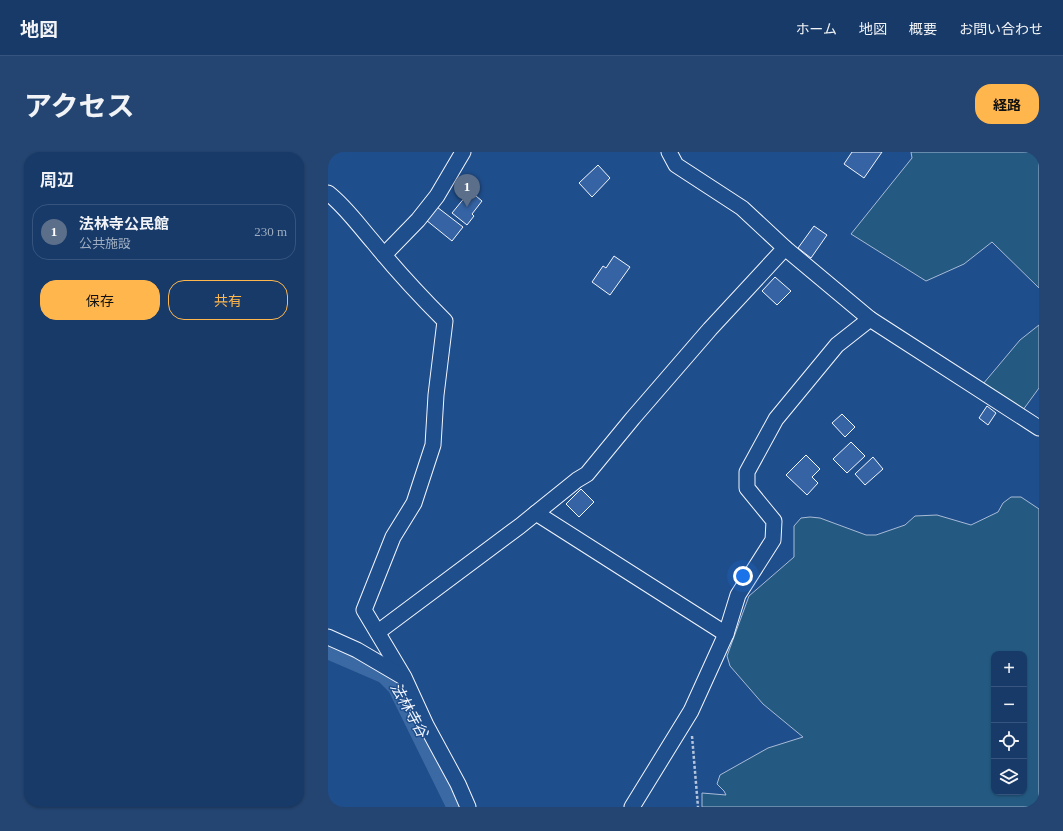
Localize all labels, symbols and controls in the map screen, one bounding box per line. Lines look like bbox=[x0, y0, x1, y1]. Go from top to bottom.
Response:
text: 地図 bbox=[20, 19, 58, 40]
text: ホーム bbox=[795, 22, 837, 37]
text: 地図 bbox=[859, 22, 887, 37]
text: 概要 bbox=[909, 22, 937, 37]
text: お問い合わせ bbox=[959, 22, 1043, 37]
button: 経路 bbox=[975, 84, 1039, 124]
text: アクセス bbox=[24, 91, 135, 122]
text: 周辺 bbox=[40, 171, 74, 190]
pin: 1 bbox=[454, 174, 480, 207]
text: 法林寺公民館 bbox=[79, 216, 169, 232]
text: 1 bbox=[51, 224, 57, 239]
text: 230 m bbox=[254, 224, 287, 239]
text: 公共施設 bbox=[79, 236, 131, 251]
button: 保存 bbox=[40, 280, 160, 320]
button: 共有 bbox=[168, 280, 288, 320]
your location bbox=[733, 566, 753, 586]
map controls bbox=[991, 651, 1027, 795]
button: + bbox=[991, 651, 1027, 687]
water label: 法林寺谷 bbox=[387, 680, 432, 742]
button: − bbox=[991, 687, 1027, 723]
button: locate bbox=[991, 723, 1027, 759]
button: layers bbox=[991, 759, 1027, 795]

